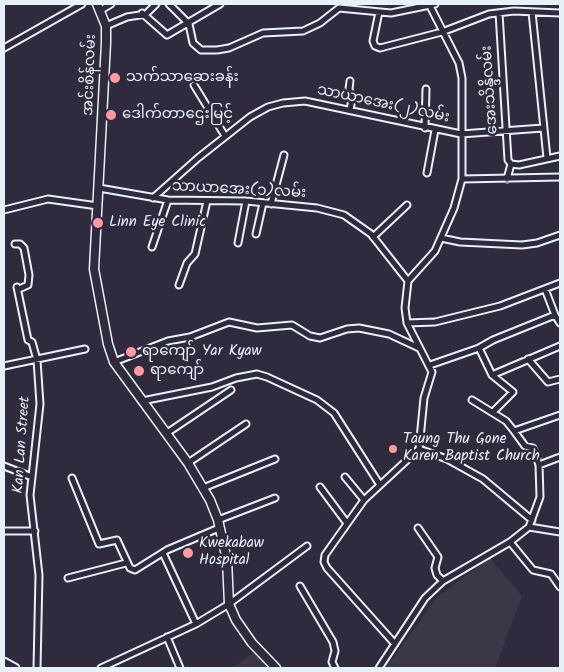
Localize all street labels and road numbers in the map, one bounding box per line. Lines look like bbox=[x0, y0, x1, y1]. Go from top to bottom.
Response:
street label: အင်းစိန်လမ်း bbox=[81, 34, 101, 116]
street label: အေးသိန္ဒိလမ်း bbox=[479, 45, 503, 135]
street label: သာယာအေး(၂)လမ်း bbox=[315, 82, 451, 128]
street label: သာယာအေး(၁)လမ်း bbox=[171, 178, 307, 204]
street label: Kan Lan Street bbox=[11, 396, 35, 494]

